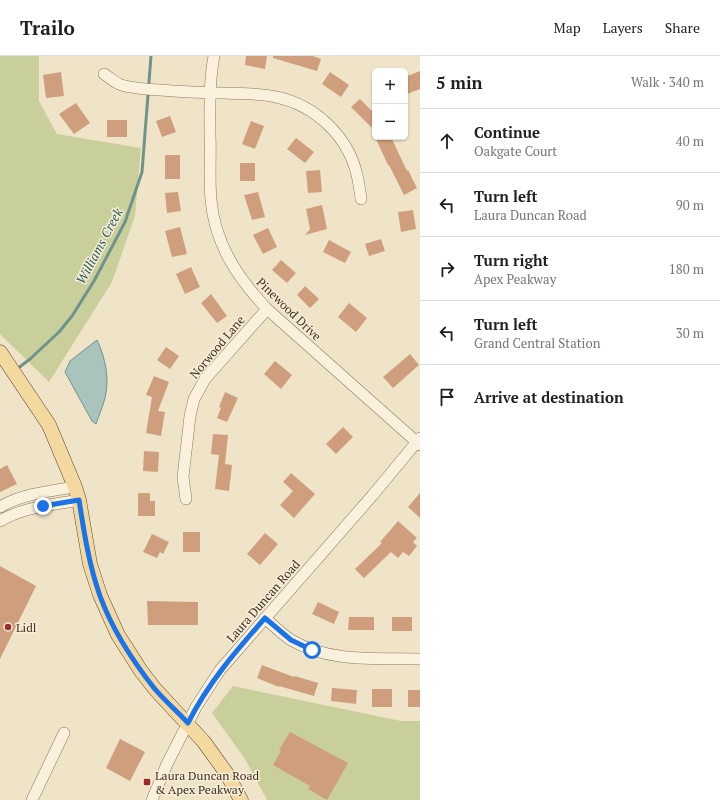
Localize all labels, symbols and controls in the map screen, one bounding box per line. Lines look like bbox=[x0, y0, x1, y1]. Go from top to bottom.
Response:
text: Trailo bbox=[20, 15, 75, 40]
text: Map bbox=[554, 18, 581, 37]
text: Layers bbox=[603, 18, 643, 37]
text: Share bbox=[665, 18, 700, 37]
map controls bbox=[372, 68, 408, 140]
button: + bbox=[372, 68, 408, 104]
text: 5 min bbox=[436, 71, 483, 94]
text: Walk · 340 m bbox=[631, 73, 704, 91]
button: − bbox=[372, 104, 408, 140]
text: Continue bbox=[474, 122, 540, 142]
icon: ahead bbox=[436, 130, 458, 152]
text: 40 m bbox=[676, 132, 704, 150]
text: Oakgate Court bbox=[474, 142, 557, 160]
text: Turn left bbox=[474, 186, 538, 206]
icon: left bbox=[436, 194, 458, 216]
text: 90 m bbox=[676, 196, 704, 214]
water label: Williams Creek bbox=[71, 204, 127, 287]
text: Laura Duncan Road bbox=[474, 206, 587, 224]
text: Turn right bbox=[474, 250, 549, 270]
icon: right bbox=[436, 258, 458, 280]
text: 180 m bbox=[669, 260, 704, 278]
text: Apex Peakway bbox=[474, 270, 556, 288]
street label: Pinewood Drive bbox=[254, 274, 324, 344]
street label: Norwood Lane bbox=[186, 313, 248, 381]
text: Turn left bbox=[474, 314, 538, 334]
icon: left bbox=[436, 322, 458, 344]
text: 30 m bbox=[676, 324, 704, 342]
text: Grand Central Station bbox=[474, 334, 600, 352]
icon: arrive bbox=[436, 386, 458, 408]
text: Arrive at destination bbox=[474, 387, 624, 407]
route end bbox=[34, 497, 52, 515]
street label: Laura Duncan Road bbox=[223, 557, 303, 645]
place label: Lidl bbox=[16, 620, 37, 635]
marker: Lidl bbox=[3, 622, 13, 632]
route start bbox=[303, 641, 321, 659]
place label: Laura Duncan Road & Apex Peakway bbox=[155, 768, 259, 797]
marker: Laura Duncan Road & Apex Peakway bbox=[142, 777, 152, 787]

